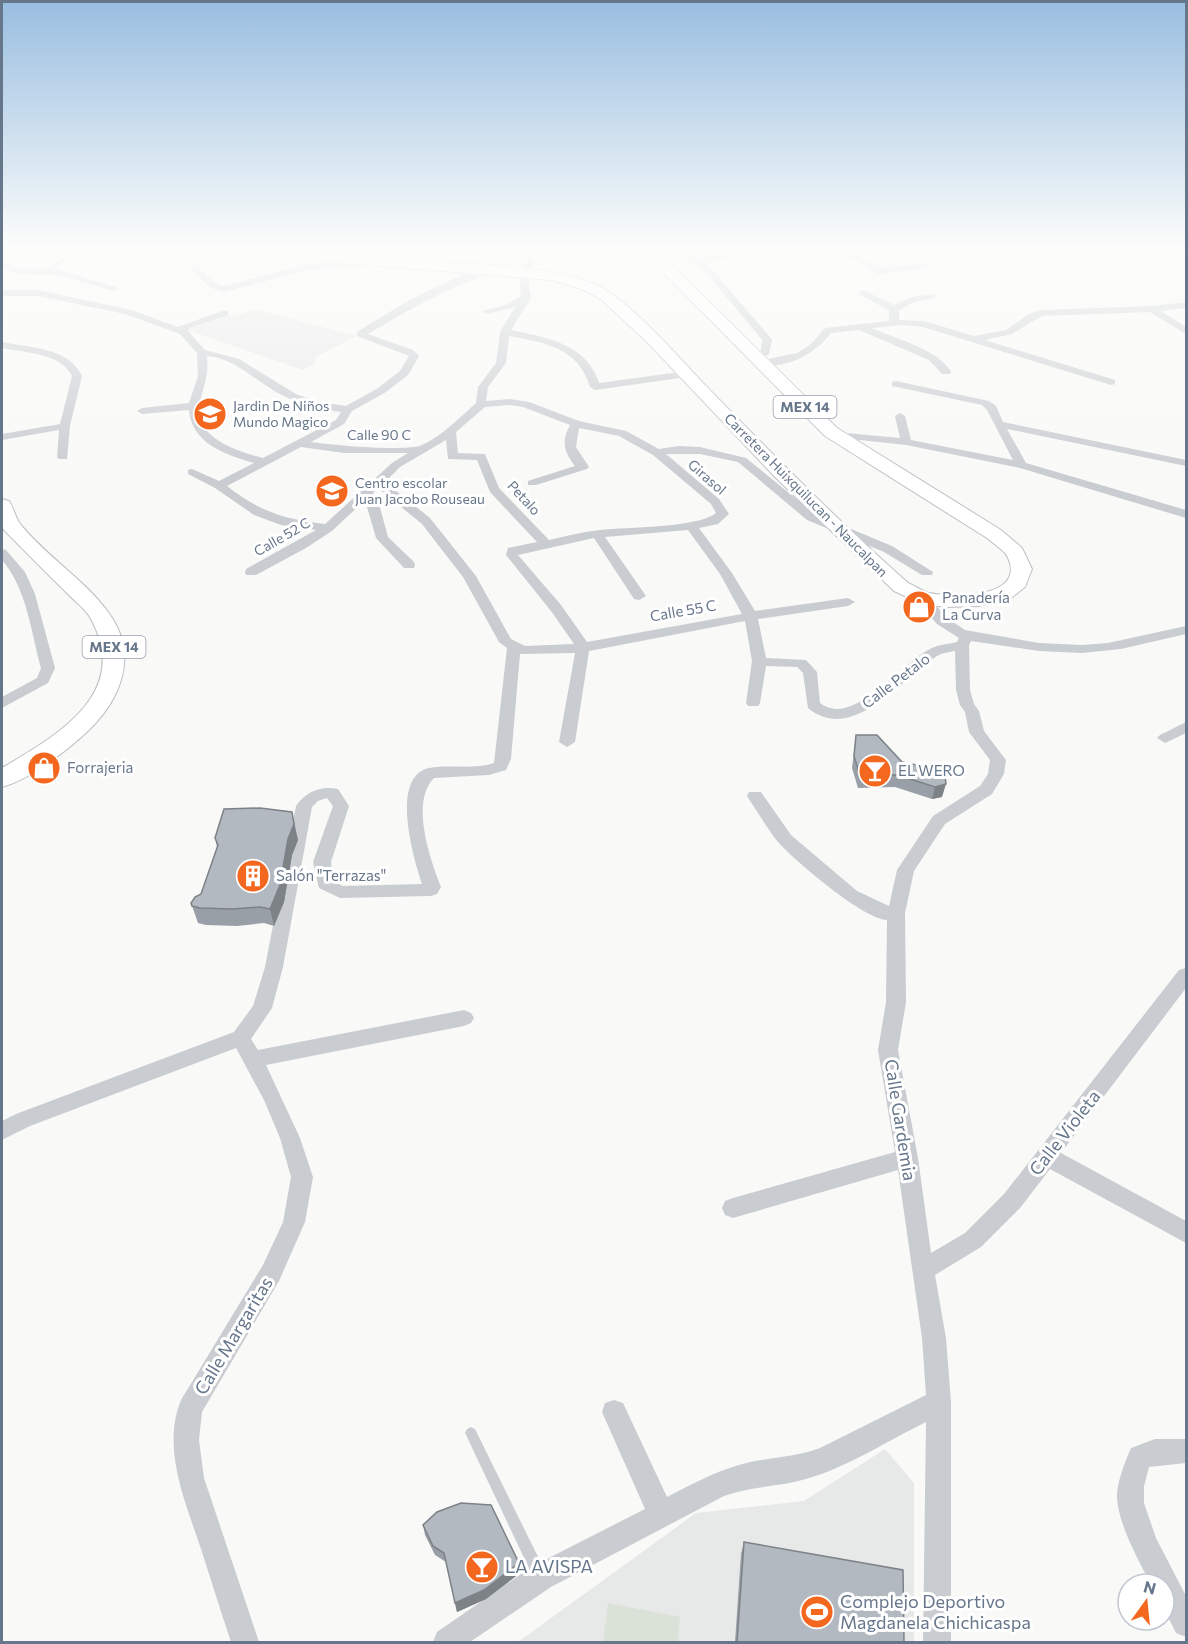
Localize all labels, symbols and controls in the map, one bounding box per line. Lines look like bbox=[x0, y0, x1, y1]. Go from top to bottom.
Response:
school or university icon: Jardin De Niños Mundo Magico bbox=[192, 396, 228, 432]
road number: MEX 14 bbox=[774, 396, 836, 418]
place label: Jardin De Niños Mundo Magico bbox=[233, 397, 329, 430]
street label: Carretera Huixquilucan - Naucalpan bbox=[721, 409, 892, 580]
street label: Calle 90 C bbox=[347, 426, 411, 443]
street label: Girasol bbox=[685, 455, 730, 498]
school or university icon: Centro escolar Juan Jacobo Rouseau bbox=[314, 473, 350, 509]
place label: Centro escolar Juan Jacobo Rouseau bbox=[355, 474, 485, 507]
street label: Petalo bbox=[504, 477, 544, 518]
street label: Calle 52 C bbox=[251, 514, 313, 559]
place label: Panadería La Curva bbox=[942, 588, 1010, 623]
shop icon: Panadería La Curva bbox=[901, 589, 937, 625]
street label: Calle 55 C bbox=[648, 595, 717, 625]
road number: MEX 14 bbox=[82, 636, 146, 658]
street label: Calle Petalo bbox=[858, 649, 933, 712]
shop icon: Forrajeria bbox=[26, 750, 62, 786]
bar icon: EL WERO bbox=[857, 753, 893, 789]
place label: Forrajeria bbox=[67, 758, 133, 776]
place label: EL WERO bbox=[898, 761, 965, 779]
building icon: Salón "Terrazas" bbox=[235, 858, 271, 894]
place label: Salón "Terrazas" bbox=[276, 866, 386, 884]
street label: Calle Gardemia bbox=[881, 1057, 921, 1182]
street label: Calle Violeta bbox=[1024, 1085, 1104, 1179]
street label: Calle Margaritas bbox=[189, 1273, 277, 1398]
bar icon: LA AVISPA bbox=[464, 1549, 500, 1585]
place label: LA AVISPA bbox=[505, 1555, 593, 1577]
north arrow bbox=[1116, 1572, 1176, 1632]
text: N bbox=[1142, 1576, 1158, 1598]
place label: Complejo Deportivo Magdanela Chichicaspa bbox=[840, 1590, 1031, 1633]
sports icon: Complejo Deportivo Magdanela Chichicaspa bbox=[799, 1594, 835, 1630]

